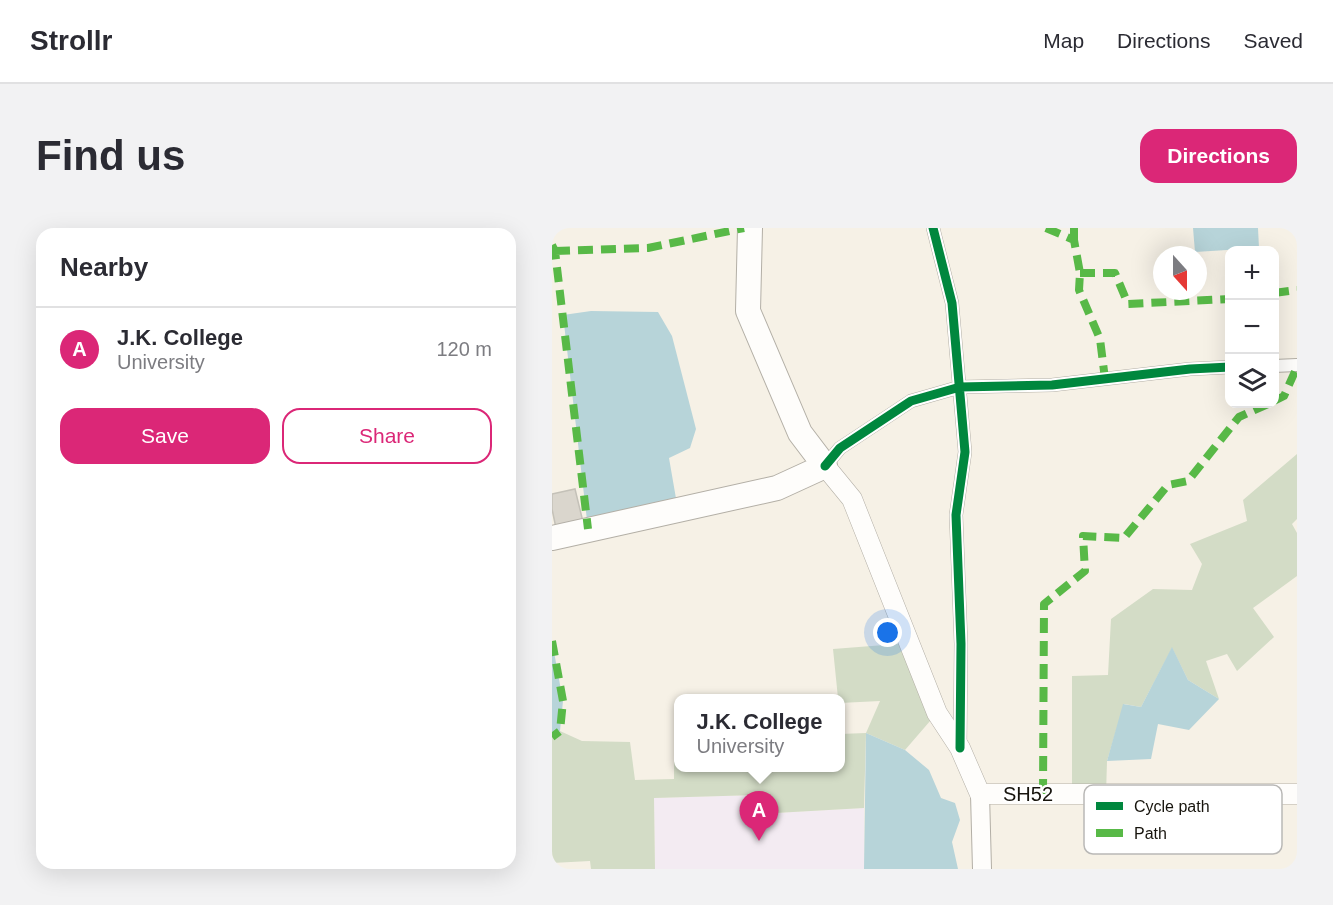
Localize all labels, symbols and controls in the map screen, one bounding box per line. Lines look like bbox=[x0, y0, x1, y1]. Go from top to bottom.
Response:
text: Strollr bbox=[30, 25, 112, 56]
text: Map bbox=[1043, 29, 1084, 52]
text: Directions bbox=[1117, 29, 1210, 52]
text: Saved bbox=[1243, 29, 1303, 52]
button: Directions bbox=[1140, 129, 1297, 183]
text: Find us bbox=[36, 132, 185, 179]
north arrow bbox=[1153, 246, 1207, 300]
map controls bbox=[1225, 246, 1279, 408]
button: + bbox=[1225, 246, 1279, 300]
text: Nearby bbox=[60, 252, 148, 282]
button: − bbox=[1225, 300, 1279, 354]
text: J.K. College bbox=[117, 325, 243, 350]
text: A bbox=[72, 338, 87, 360]
text: 120 m bbox=[436, 338, 492, 360]
text: University bbox=[117, 351, 205, 373]
button: layers bbox=[1225, 354, 1279, 408]
button: Save bbox=[60, 408, 270, 464]
button: Share bbox=[282, 408, 492, 464]
your location bbox=[873, 618, 902, 647]
popup bbox=[674, 694, 845, 772]
text: J.K. College bbox=[697, 709, 822, 734]
text: University bbox=[697, 735, 784, 757]
street label: SH52 bbox=[1003, 783, 1053, 805]
legend bbox=[1084, 785, 1282, 854]
pin: A bbox=[740, 792, 778, 841]
text: Cycle path bbox=[1134, 798, 1210, 815]
text: Path bbox=[1134, 825, 1167, 842]

